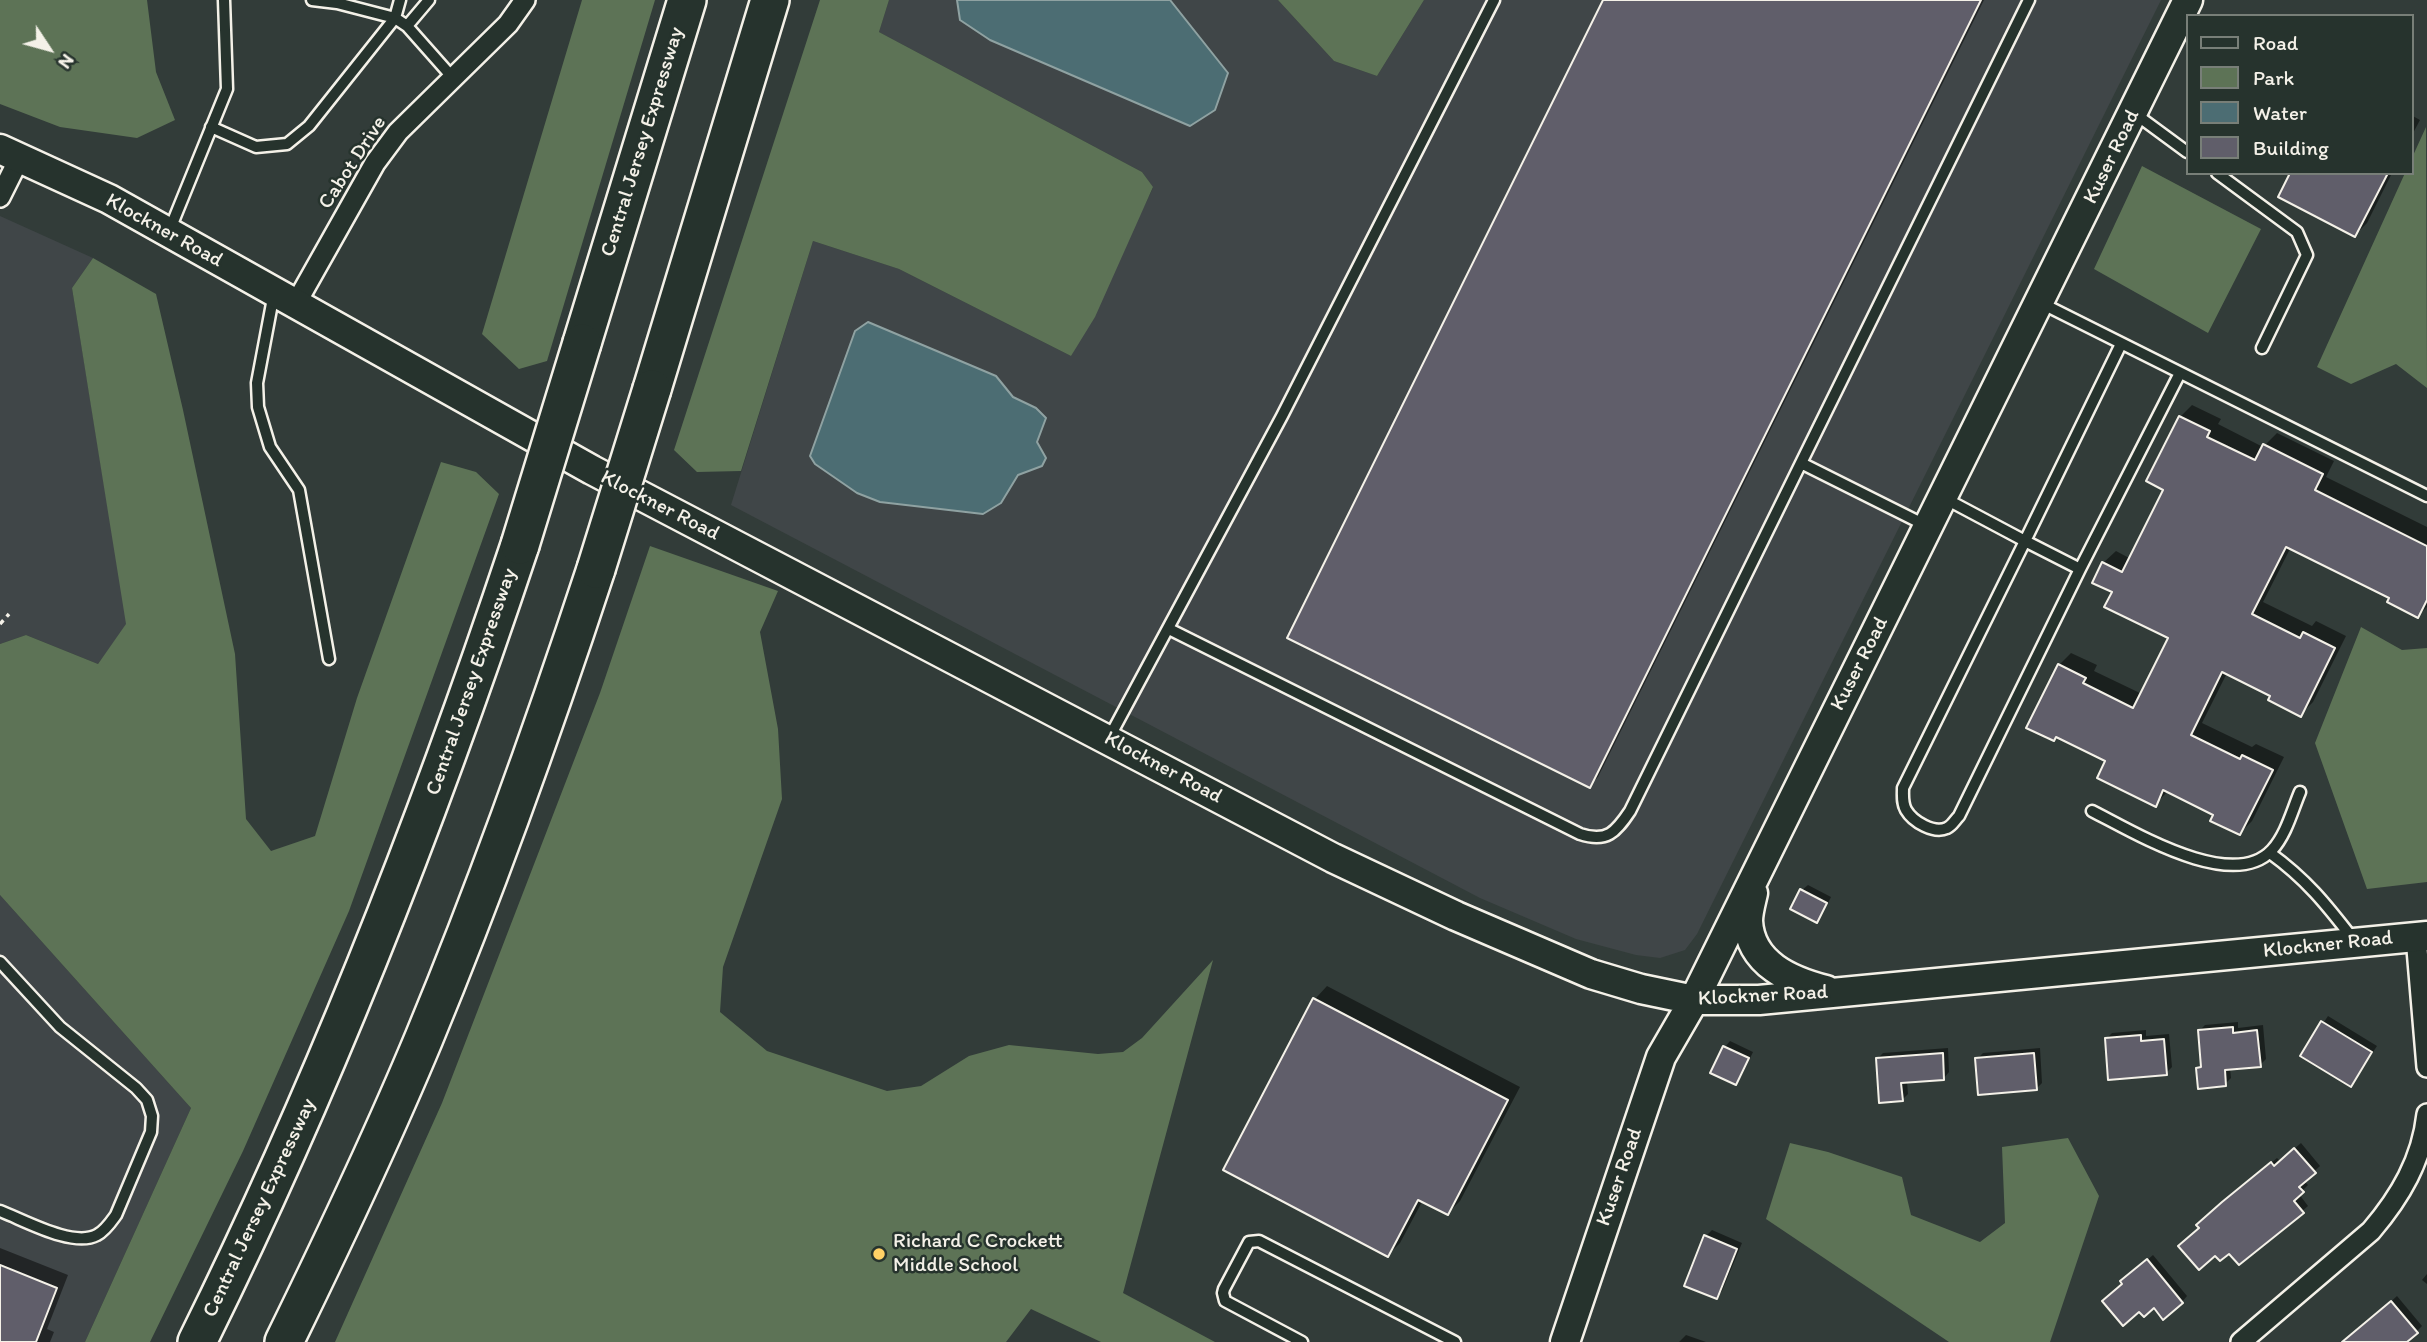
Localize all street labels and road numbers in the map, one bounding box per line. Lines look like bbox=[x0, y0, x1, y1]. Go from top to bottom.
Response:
street label: Central Jersey Expressway bbox=[596, 24, 690, 260]
street label: Kuser Road bbox=[2078, 106, 2146, 208]
street label: Cabot Drive bbox=[314, 112, 392, 214]
street label: Klockner Road bbox=[101, 188, 227, 274]
street label: Klockner Road bbox=[596, 465, 724, 547]
street label: Central Jersey Expressway bbox=[421, 565, 523, 799]
street label: Kuser Road bbox=[1826, 613, 1894, 715]
street label: Klockner Road bbox=[1100, 726, 1226, 810]
street label: Klockner Road bbox=[2262, 926, 2394, 964]
street label: Klockner Road bbox=[1697, 980, 1829, 1012]
street label: Central Jersey Expressway bbox=[198, 1094, 322, 1322]
street label: Kuser Road bbox=[1591, 1125, 1649, 1229]

